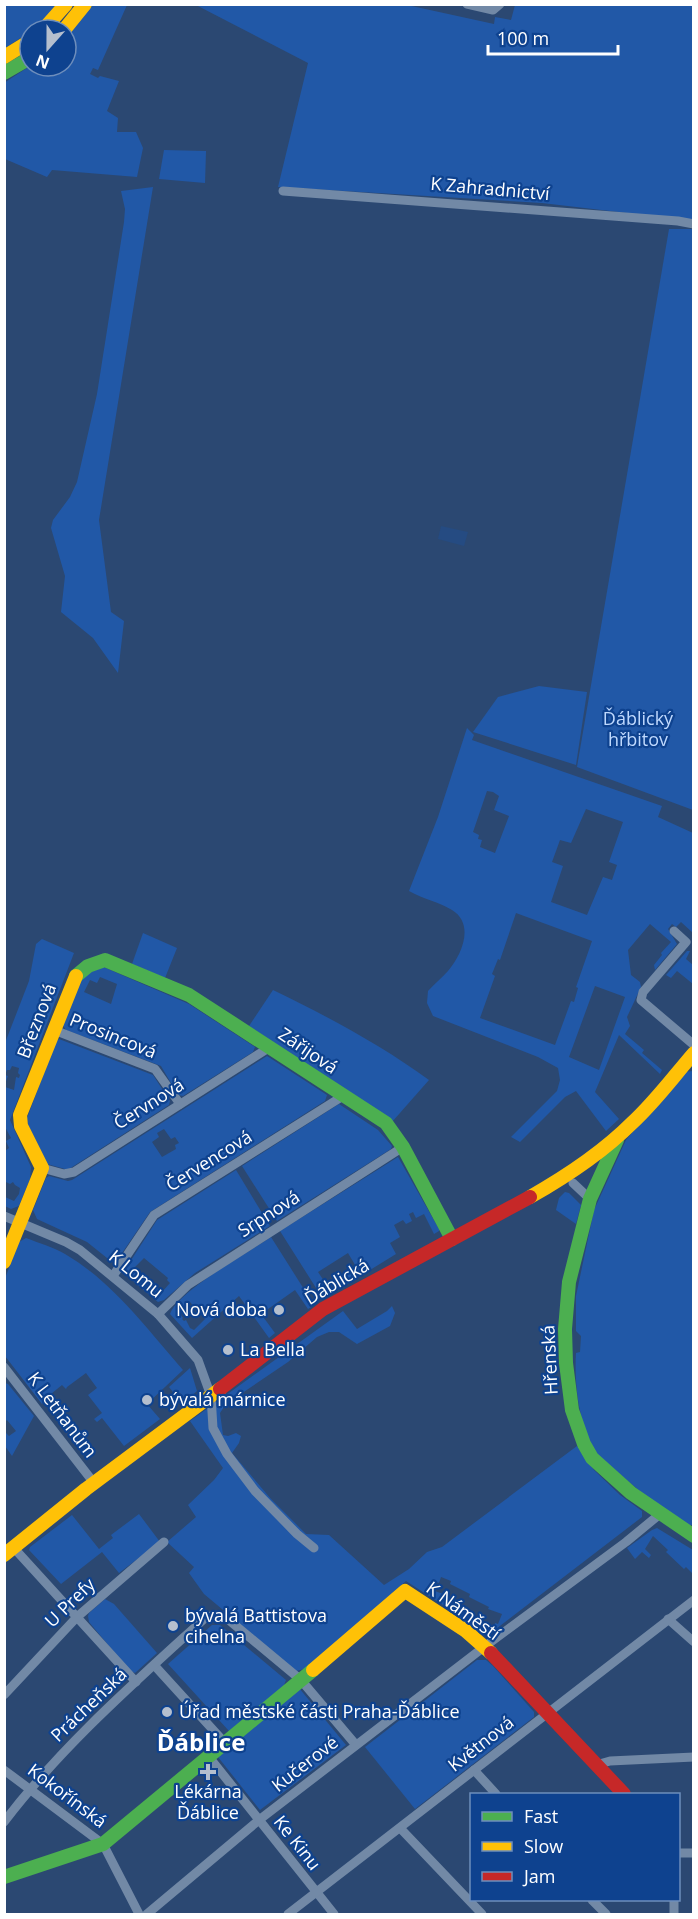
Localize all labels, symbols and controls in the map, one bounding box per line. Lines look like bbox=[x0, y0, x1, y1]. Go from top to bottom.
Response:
north arrow bbox=[18, 18, 78, 78]
scale bar bbox=[488, 18, 618, 56]
text: 100 m bbox=[497, 26, 549, 50]
text: N bbox=[33, 49, 53, 75]
street label: K Zahradnictví bbox=[429, 171, 551, 205]
park label: Ďáblický hřbitov bbox=[603, 706, 674, 751]
street label: Březnová bbox=[11, 980, 61, 1062]
street label: Prosincová bbox=[66, 1007, 160, 1063]
street label: Zářijová bbox=[274, 1022, 343, 1079]
street label: Červnová bbox=[109, 1072, 188, 1134]
street label: Červencová bbox=[161, 1124, 256, 1196]
street label: Srpnová bbox=[233, 1184, 304, 1242]
street label: K Lomu bbox=[104, 1244, 169, 1303]
street label: Ďáblická bbox=[300, 1253, 373, 1310]
place label: Nová doba bbox=[176, 1297, 267, 1321]
marker: Nová doba bbox=[272, 1303, 286, 1317]
street label: Hřenská bbox=[535, 1325, 563, 1396]
place label: La Bella bbox=[240, 1337, 305, 1361]
marker: La Bella bbox=[221, 1343, 235, 1357]
street label: K Letňanům bbox=[23, 1367, 103, 1462]
place label: bývalá márnice bbox=[159, 1387, 286, 1411]
marker: bývalá márnice bbox=[140, 1393, 154, 1407]
street label: U Prefy bbox=[39, 1572, 100, 1632]
street label: K Náměstí bbox=[422, 1575, 506, 1645]
place label: bývalá Battistova cihelna bbox=[185, 1603, 327, 1648]
marker: bývalá Battistova cihelna bbox=[166, 1619, 180, 1633]
street label: Prácheňská bbox=[45, 1662, 132, 1747]
place label: Úřad městské části Praha-Ďáblice bbox=[179, 1699, 460, 1723]
marker: Úřad městské části Praha-Ďáblice bbox=[160, 1705, 174, 1719]
street label: Květnová bbox=[442, 1710, 518, 1776]
district label: Ďáblice bbox=[157, 1725, 245, 1758]
street label: Kučerové bbox=[266, 1730, 343, 1797]
street label: Kokořínská bbox=[23, 1758, 112, 1833]
marker: Lékárna Ďáblice bbox=[201, 1765, 215, 1779]
place label: Lékárna Ďáblice bbox=[174, 1779, 242, 1824]
legend bbox=[470, 1793, 680, 1901]
text: Fast bbox=[524, 1804, 558, 1828]
street label: Ke Kinu bbox=[269, 1810, 327, 1875]
text: Slow bbox=[524, 1834, 563, 1858]
text: Jam bbox=[522, 1864, 556, 1888]

